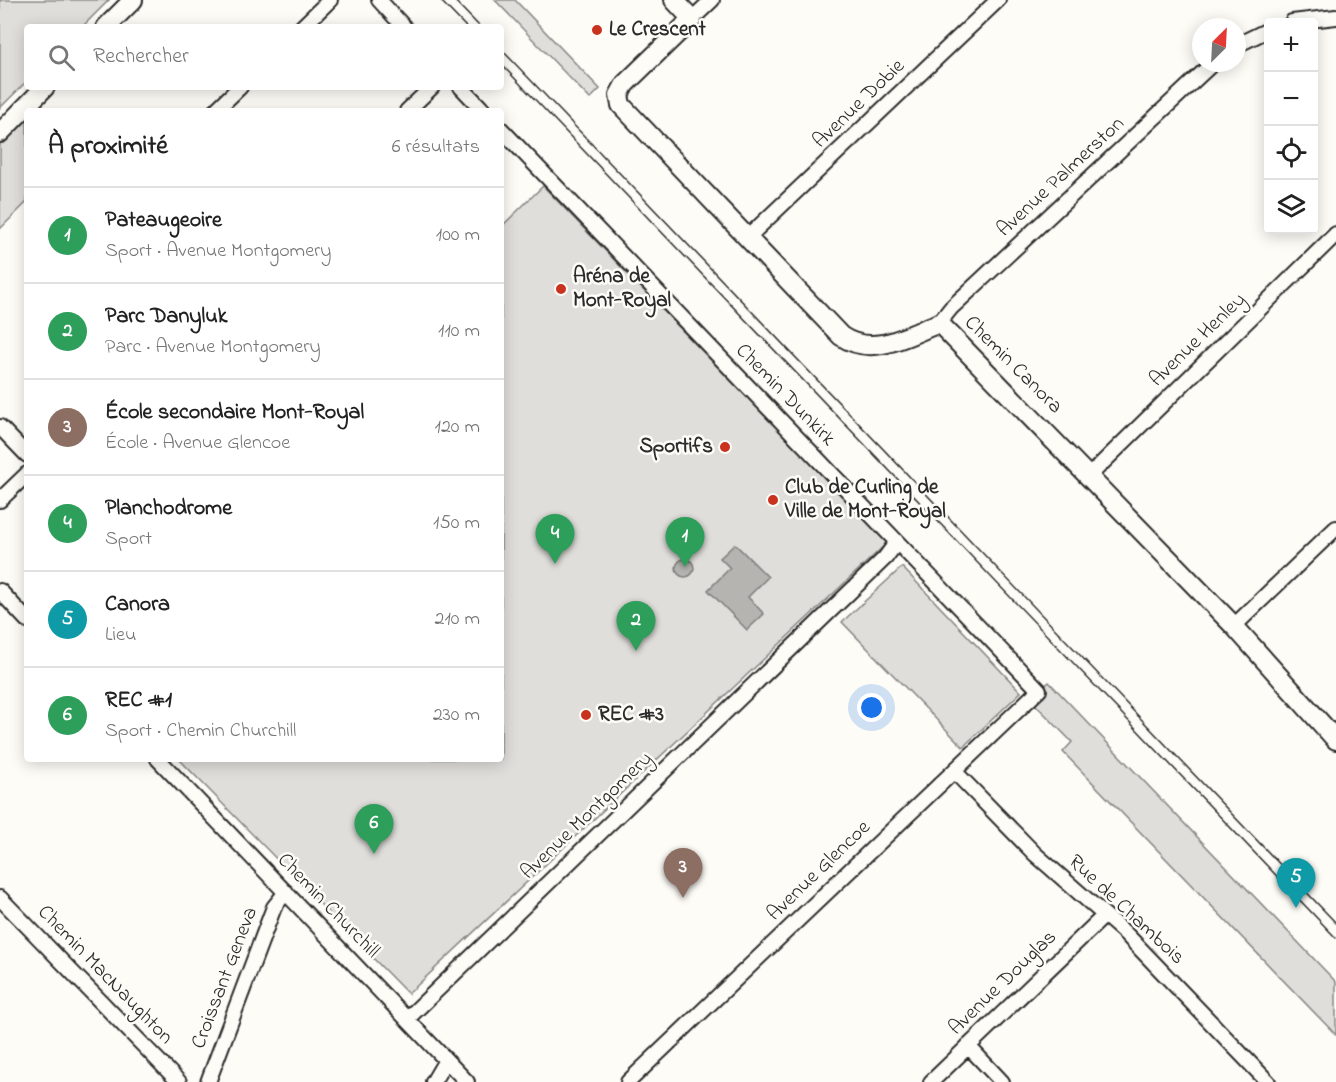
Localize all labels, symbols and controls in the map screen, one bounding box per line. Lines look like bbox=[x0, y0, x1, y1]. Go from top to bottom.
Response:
place label: Le Crescent bbox=[609, 15, 707, 45]
north arrow bbox=[1192, 18, 1246, 72]
map controls bbox=[1264, 18, 1318, 234]
button: + bbox=[1264, 18, 1318, 72]
marker: Le Crescent bbox=[590, 23, 604, 37]
search box bbox=[24, 24, 504, 90]
icon: search bbox=[45, 41, 78, 74]
text: Rechercher bbox=[93, 41, 189, 73]
street label: Avenue Dobie bbox=[806, 52, 912, 156]
button: − bbox=[1264, 72, 1318, 126]
street label: Avenue Palmerston bbox=[990, 110, 1132, 244]
button: locate bbox=[1264, 126, 1318, 180]
text: À proximité bbox=[48, 128, 168, 166]
text: 6 résultats bbox=[392, 133, 480, 162]
button: layers bbox=[1264, 180, 1318, 234]
text: Pateaugeoire bbox=[105, 205, 222, 237]
text: 1 bbox=[64, 221, 71, 250]
text: 100 m bbox=[436, 221, 480, 250]
text: Sport · Avenue Montgomery bbox=[105, 237, 331, 266]
place label: Aréna de Mont-Royal bbox=[573, 262, 671, 318]
marker: Aréna de Mont-Royal bbox=[554, 282, 568, 296]
street label: Avenue Henley bbox=[1143, 286, 1255, 396]
text: Parc Danyluk bbox=[105, 301, 227, 333]
street label: Chemin Canora bbox=[957, 309, 1069, 421]
text: 2 bbox=[63, 317, 72, 346]
text: 110 m bbox=[438, 317, 480, 346]
text: Parc · Avenue Montgomery bbox=[105, 333, 321, 362]
street label: Chemin Dunkirk bbox=[728, 337, 843, 454]
text: École secondaire Mont-Royal bbox=[105, 397, 364, 429]
text: 3 bbox=[63, 413, 72, 442]
text: 120 m bbox=[435, 413, 480, 442]
text: École · Avenue Glencoe bbox=[105, 429, 290, 458]
place label: Sportifs bbox=[639, 432, 713, 462]
marker: Sportifs bbox=[718, 440, 732, 454]
place label: Club de Curling de Ville de Mont-Royal bbox=[784, 473, 946, 529]
text: Planchodrome bbox=[105, 493, 232, 525]
marker: Club de Curling de Ville de Mont-Royal bbox=[766, 493, 780, 507]
text: 4 bbox=[63, 509, 72, 538]
text: 150 m bbox=[433, 509, 480, 538]
pin: 4 bbox=[536, 514, 574, 564]
pin: 1 bbox=[666, 518, 704, 567]
text: Sport bbox=[105, 525, 152, 554]
text: Canora bbox=[105, 589, 170, 621]
pin: 2 bbox=[616, 602, 656, 651]
text: 5 bbox=[62, 605, 73, 634]
text: 210 m bbox=[435, 605, 480, 634]
text: Lieu bbox=[105, 621, 136, 650]
text: REC #1 bbox=[105, 685, 172, 717]
your location bbox=[857, 693, 886, 722]
place label: REC #3 bbox=[598, 700, 664, 730]
text: 6 bbox=[63, 701, 72, 730]
text: 230 m bbox=[433, 701, 480, 730]
marker: REC #3 bbox=[579, 708, 593, 722]
text: Sport · Chemin Churchill bbox=[105, 717, 296, 746]
street label: Avenue Montgomery bbox=[514, 745, 661, 888]
pin: 6 bbox=[354, 804, 394, 854]
street label: Avenue Glencoe bbox=[760, 813, 878, 928]
street label: Chemin Churchill bbox=[270, 846, 386, 966]
pin: 3 bbox=[664, 848, 702, 898]
street label: Rue de Chambois bbox=[1061, 848, 1191, 972]
pin: 5 bbox=[1276, 858, 1316, 908]
street label: Chemin MacNaughton bbox=[29, 898, 180, 1053]
street label: Croissant Geneva bbox=[184, 903, 266, 1053]
street label: Avenue Douglas bbox=[942, 923, 1065, 1044]

